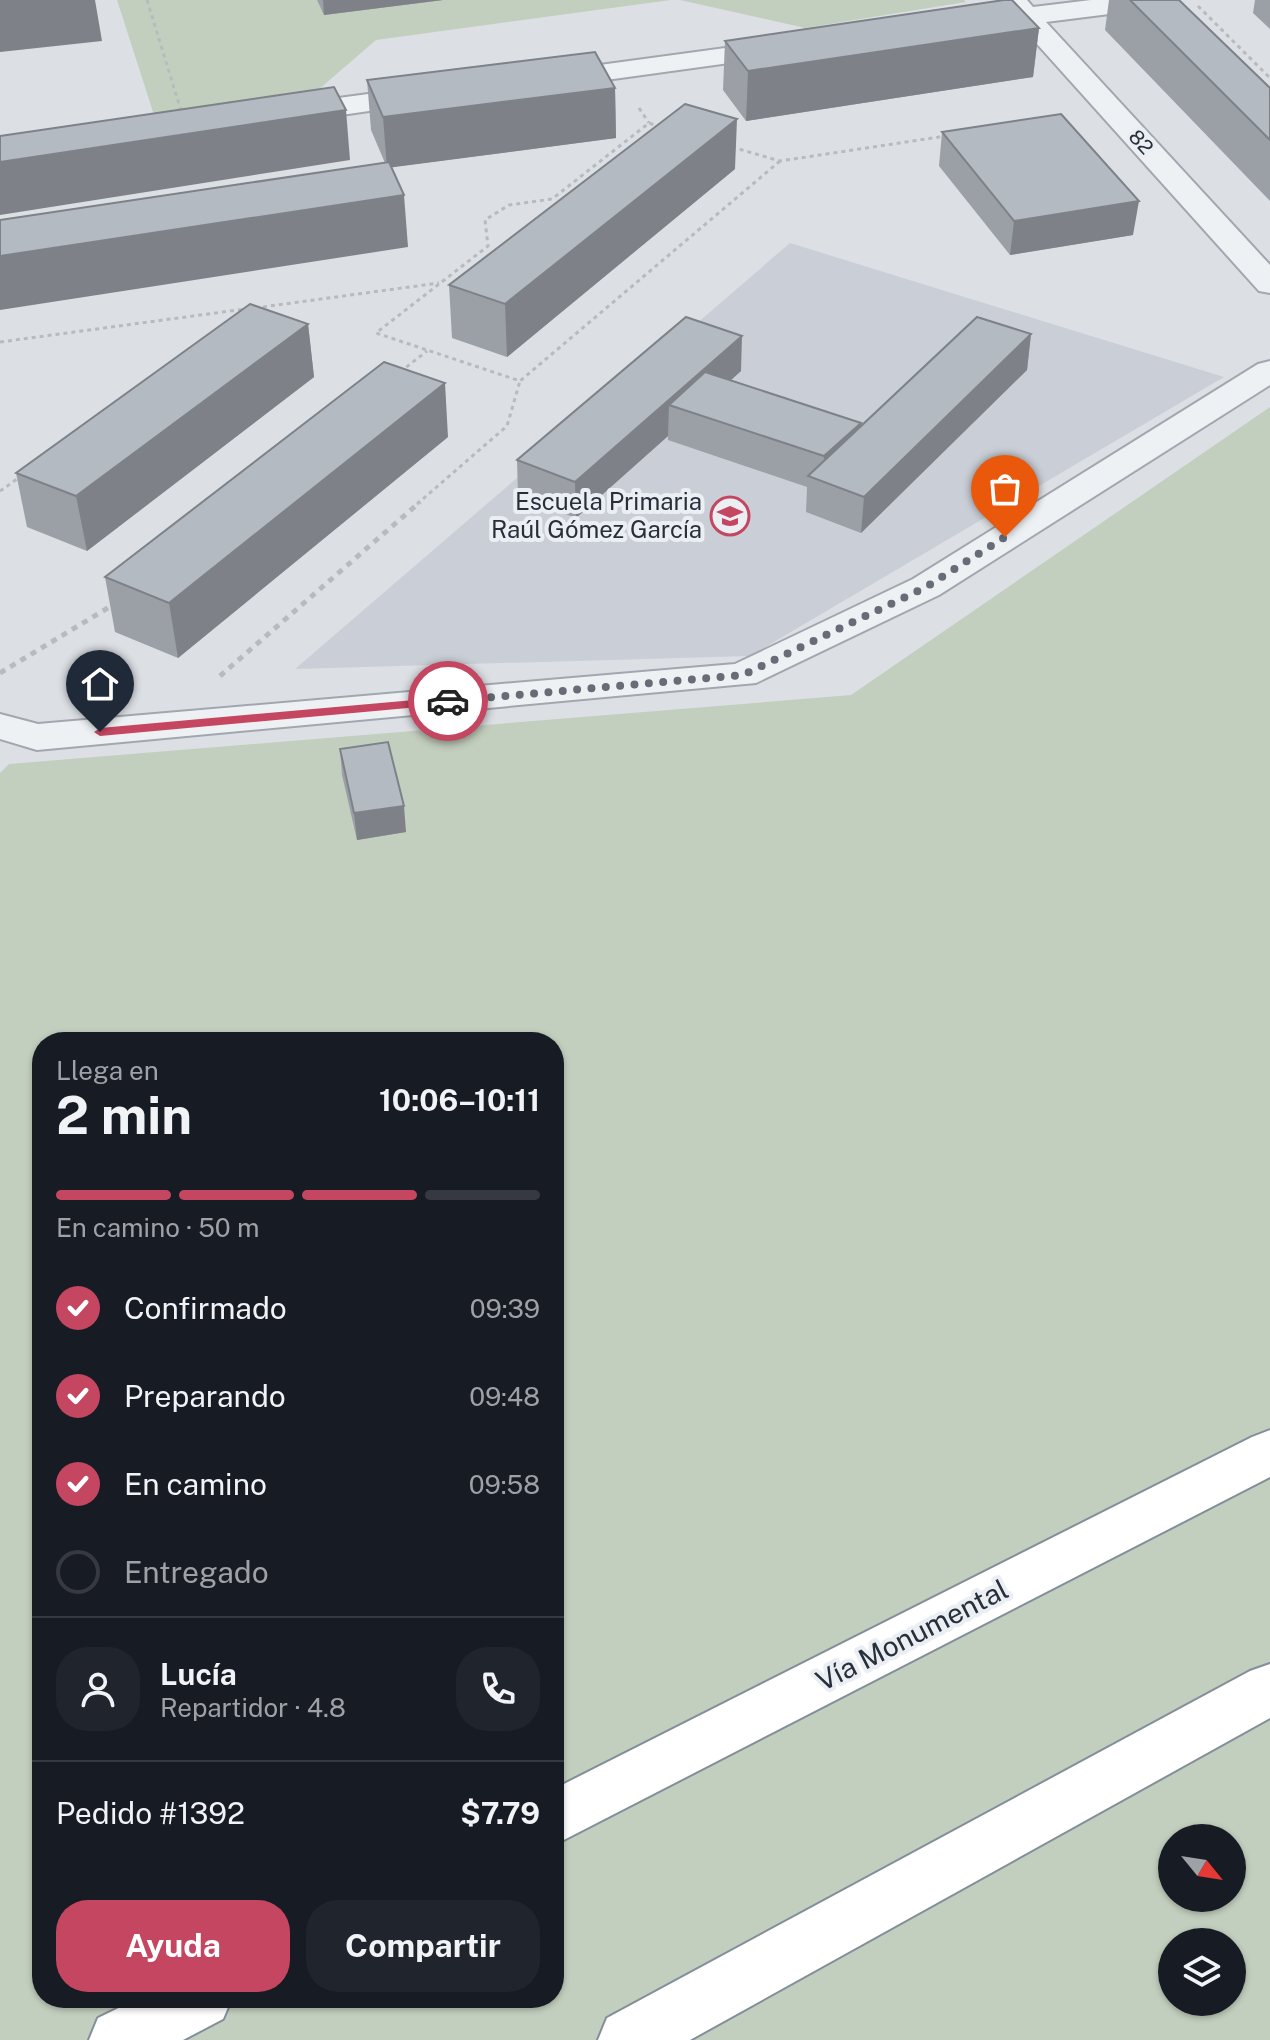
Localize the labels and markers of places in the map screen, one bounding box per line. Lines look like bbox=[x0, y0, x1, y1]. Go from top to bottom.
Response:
pin bbox=[971, 455, 1039, 537]
place label: Escuela Primaria Raúl Gómez García bbox=[491, 487, 702, 543]
school or university icon: Escuela Primaria Raúl Gómez García bbox=[709, 495, 751, 537]
pin bbox=[66, 650, 134, 732]

